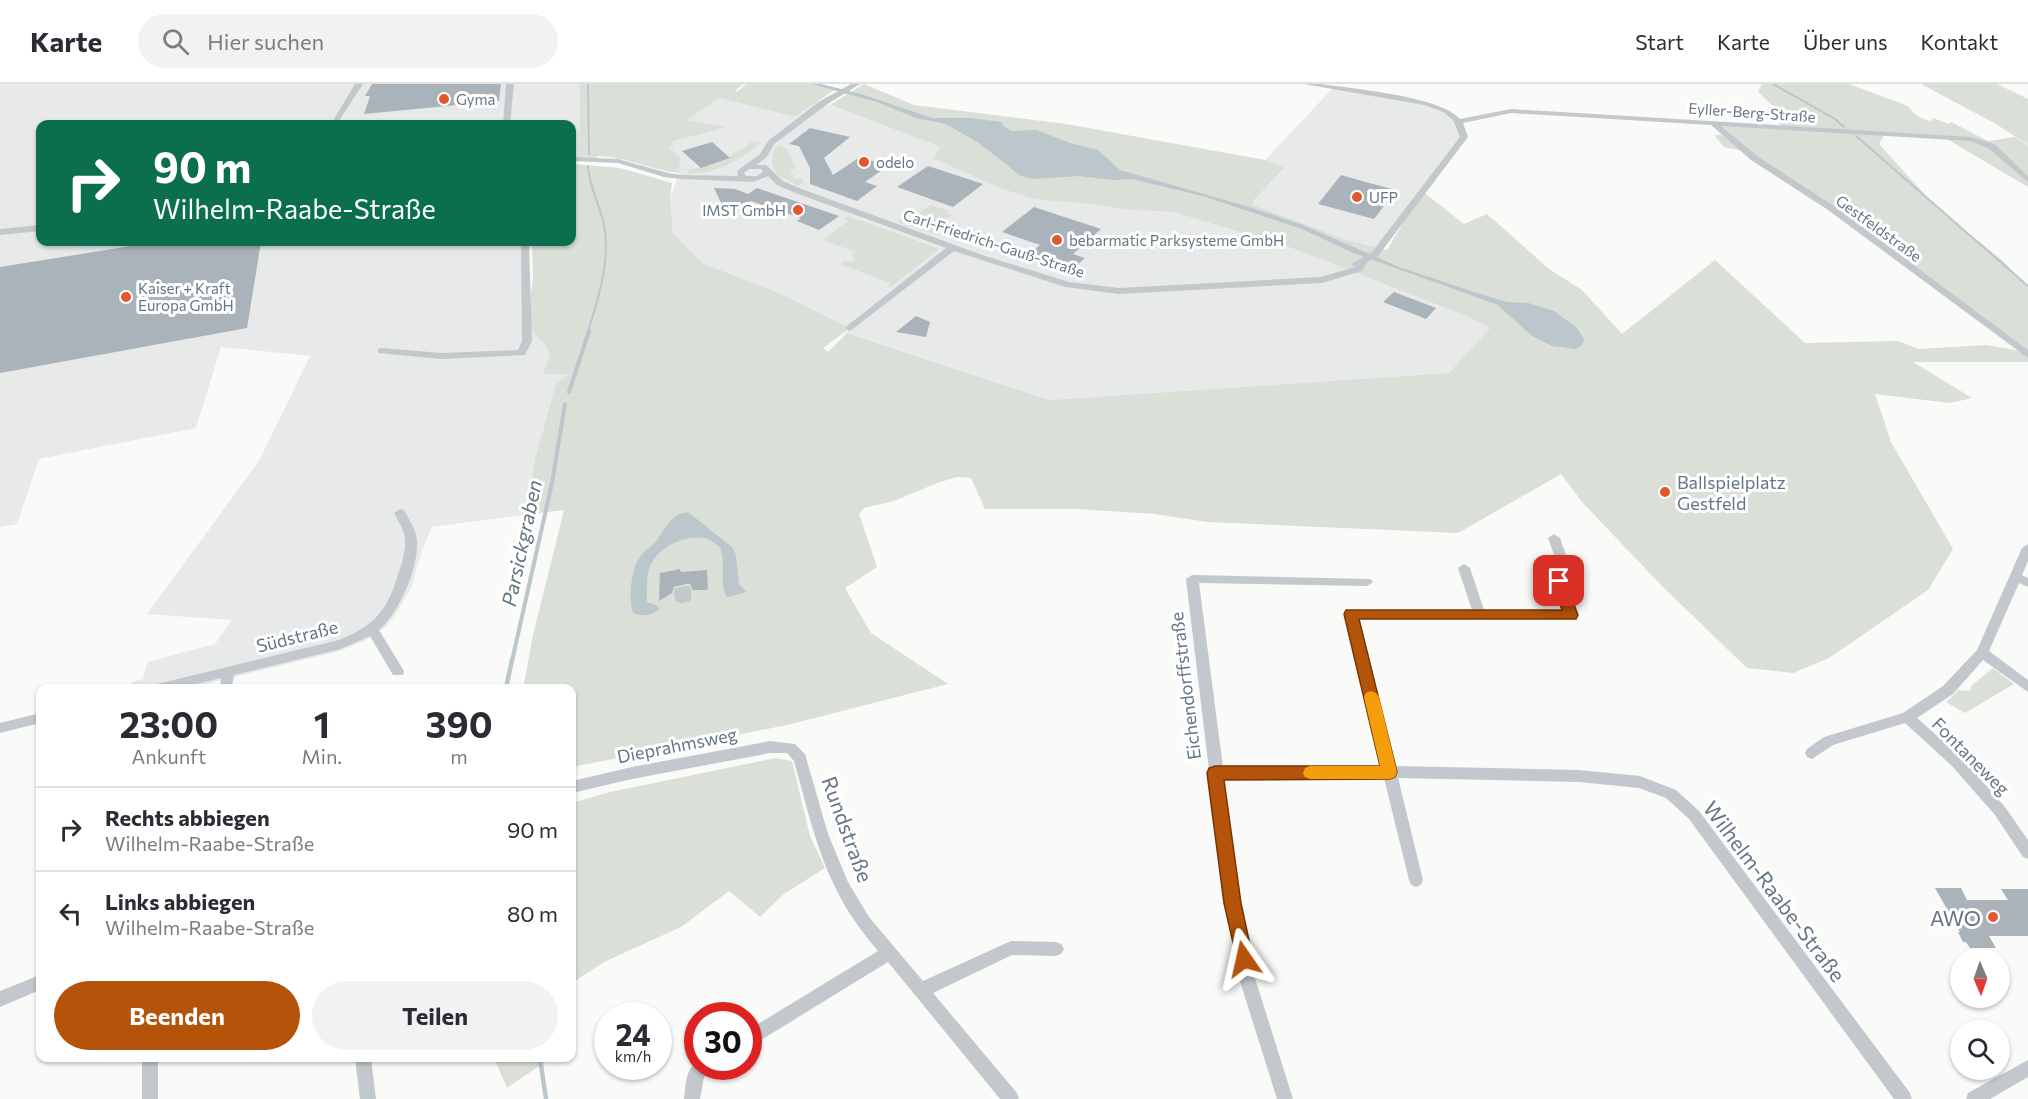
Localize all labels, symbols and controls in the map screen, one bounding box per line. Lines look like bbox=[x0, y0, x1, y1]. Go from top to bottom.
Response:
search box bbox=[138, 14, 558, 68]
text: Karte bbox=[30, 24, 102, 58]
icon: search bbox=[159, 25, 192, 58]
text: Hier suchen bbox=[207, 28, 324, 55]
text: Start bbox=[1635, 29, 1684, 54]
text: Karte bbox=[1717, 29, 1770, 54]
text: Über uns bbox=[1803, 29, 1887, 54]
text: Kontakt bbox=[1920, 29, 1998, 54]
place label: Gyma bbox=[456, 90, 495, 108]
marker: Gyma bbox=[437, 92, 451, 106]
street label: Eyller-Berg-Straße bbox=[1688, 99, 1816, 125]
text: 90 m bbox=[153, 140, 252, 192]
icon: right bbox=[54, 144, 132, 222]
place label: odelo bbox=[876, 153, 914, 171]
marker: odelo bbox=[857, 155, 871, 169]
place label: UFP bbox=[1369, 188, 1398, 206]
marker: UFP bbox=[1350, 190, 1364, 204]
street label: Gestfeldstraße bbox=[1833, 191, 1925, 265]
text: Wilhelm-Raabe-Straße bbox=[153, 192, 436, 225]
place label: IMST GmbH bbox=[702, 201, 786, 219]
marker: IMST GmbH bbox=[791, 203, 805, 217]
street label: Carl-Friedrich-Gauß-Straße bbox=[901, 205, 1087, 281]
place label: bebarmatic Parksysteme GmbH bbox=[1069, 231, 1284, 249]
marker: bebarmatic Parksysteme GmbH bbox=[1050, 233, 1064, 247]
place label: Kaiser + Kraft Europa GmbH bbox=[138, 279, 234, 314]
marker: Kaiser + Kraft Europa GmbH bbox=[119, 290, 133, 304]
place label: Ballspielplatz Gestfeld bbox=[1677, 471, 1786, 514]
water label: Parsickgraben bbox=[496, 478, 546, 608]
marker: Ballspielplatz Gestfeld bbox=[1658, 485, 1672, 499]
pin bbox=[1533, 555, 1584, 606]
icon: arrive bbox=[1542, 564, 1575, 597]
street label: Eichendorffstraße bbox=[1165, 611, 1205, 761]
street label: Südstraße bbox=[254, 615, 340, 657]
text: 23:00 bbox=[119, 701, 218, 745]
text: 1 bbox=[314, 701, 330, 745]
text: 390 bbox=[425, 701, 493, 745]
street label: Fontaneweg bbox=[1928, 713, 2015, 800]
street label: Dieprahmsweg bbox=[615, 723, 739, 767]
text: Ankunft bbox=[131, 744, 206, 768]
text: Min. bbox=[302, 744, 342, 768]
text: m bbox=[450, 744, 468, 768]
street label: Rundstraße bbox=[817, 773, 879, 885]
street label: Wilhelm-Raabe-Straße bbox=[1699, 796, 1851, 986]
text: Rechts abbiegen bbox=[105, 804, 270, 831]
icon: right bbox=[54, 813, 87, 846]
text: 90 m bbox=[507, 816, 558, 843]
text: Wilhelm-Raabe-Straße bbox=[105, 831, 314, 855]
text: Links abbiegen bbox=[105, 888, 255, 915]
icon: left bbox=[54, 897, 87, 930]
text: 80 m bbox=[507, 900, 558, 927]
place label: AWO bbox=[1930, 905, 1981, 930]
marker: AWO bbox=[1986, 910, 2000, 924]
text: Wilhelm-Raabe-Straße bbox=[105, 915, 314, 939]
position arrow bbox=[1212, 927, 1276, 991]
north arrow bbox=[1950, 948, 2010, 1008]
map controls bbox=[1950, 948, 2010, 1080]
button: Beenden bbox=[54, 981, 300, 1050]
button: Teilen bbox=[312, 981, 558, 1050]
speed limit sign: 30 bbox=[684, 1002, 762, 1080]
text: 24 bbox=[615, 1015, 651, 1052]
button: search bbox=[1950, 1020, 2010, 1080]
text: km/h bbox=[615, 1047, 651, 1065]

